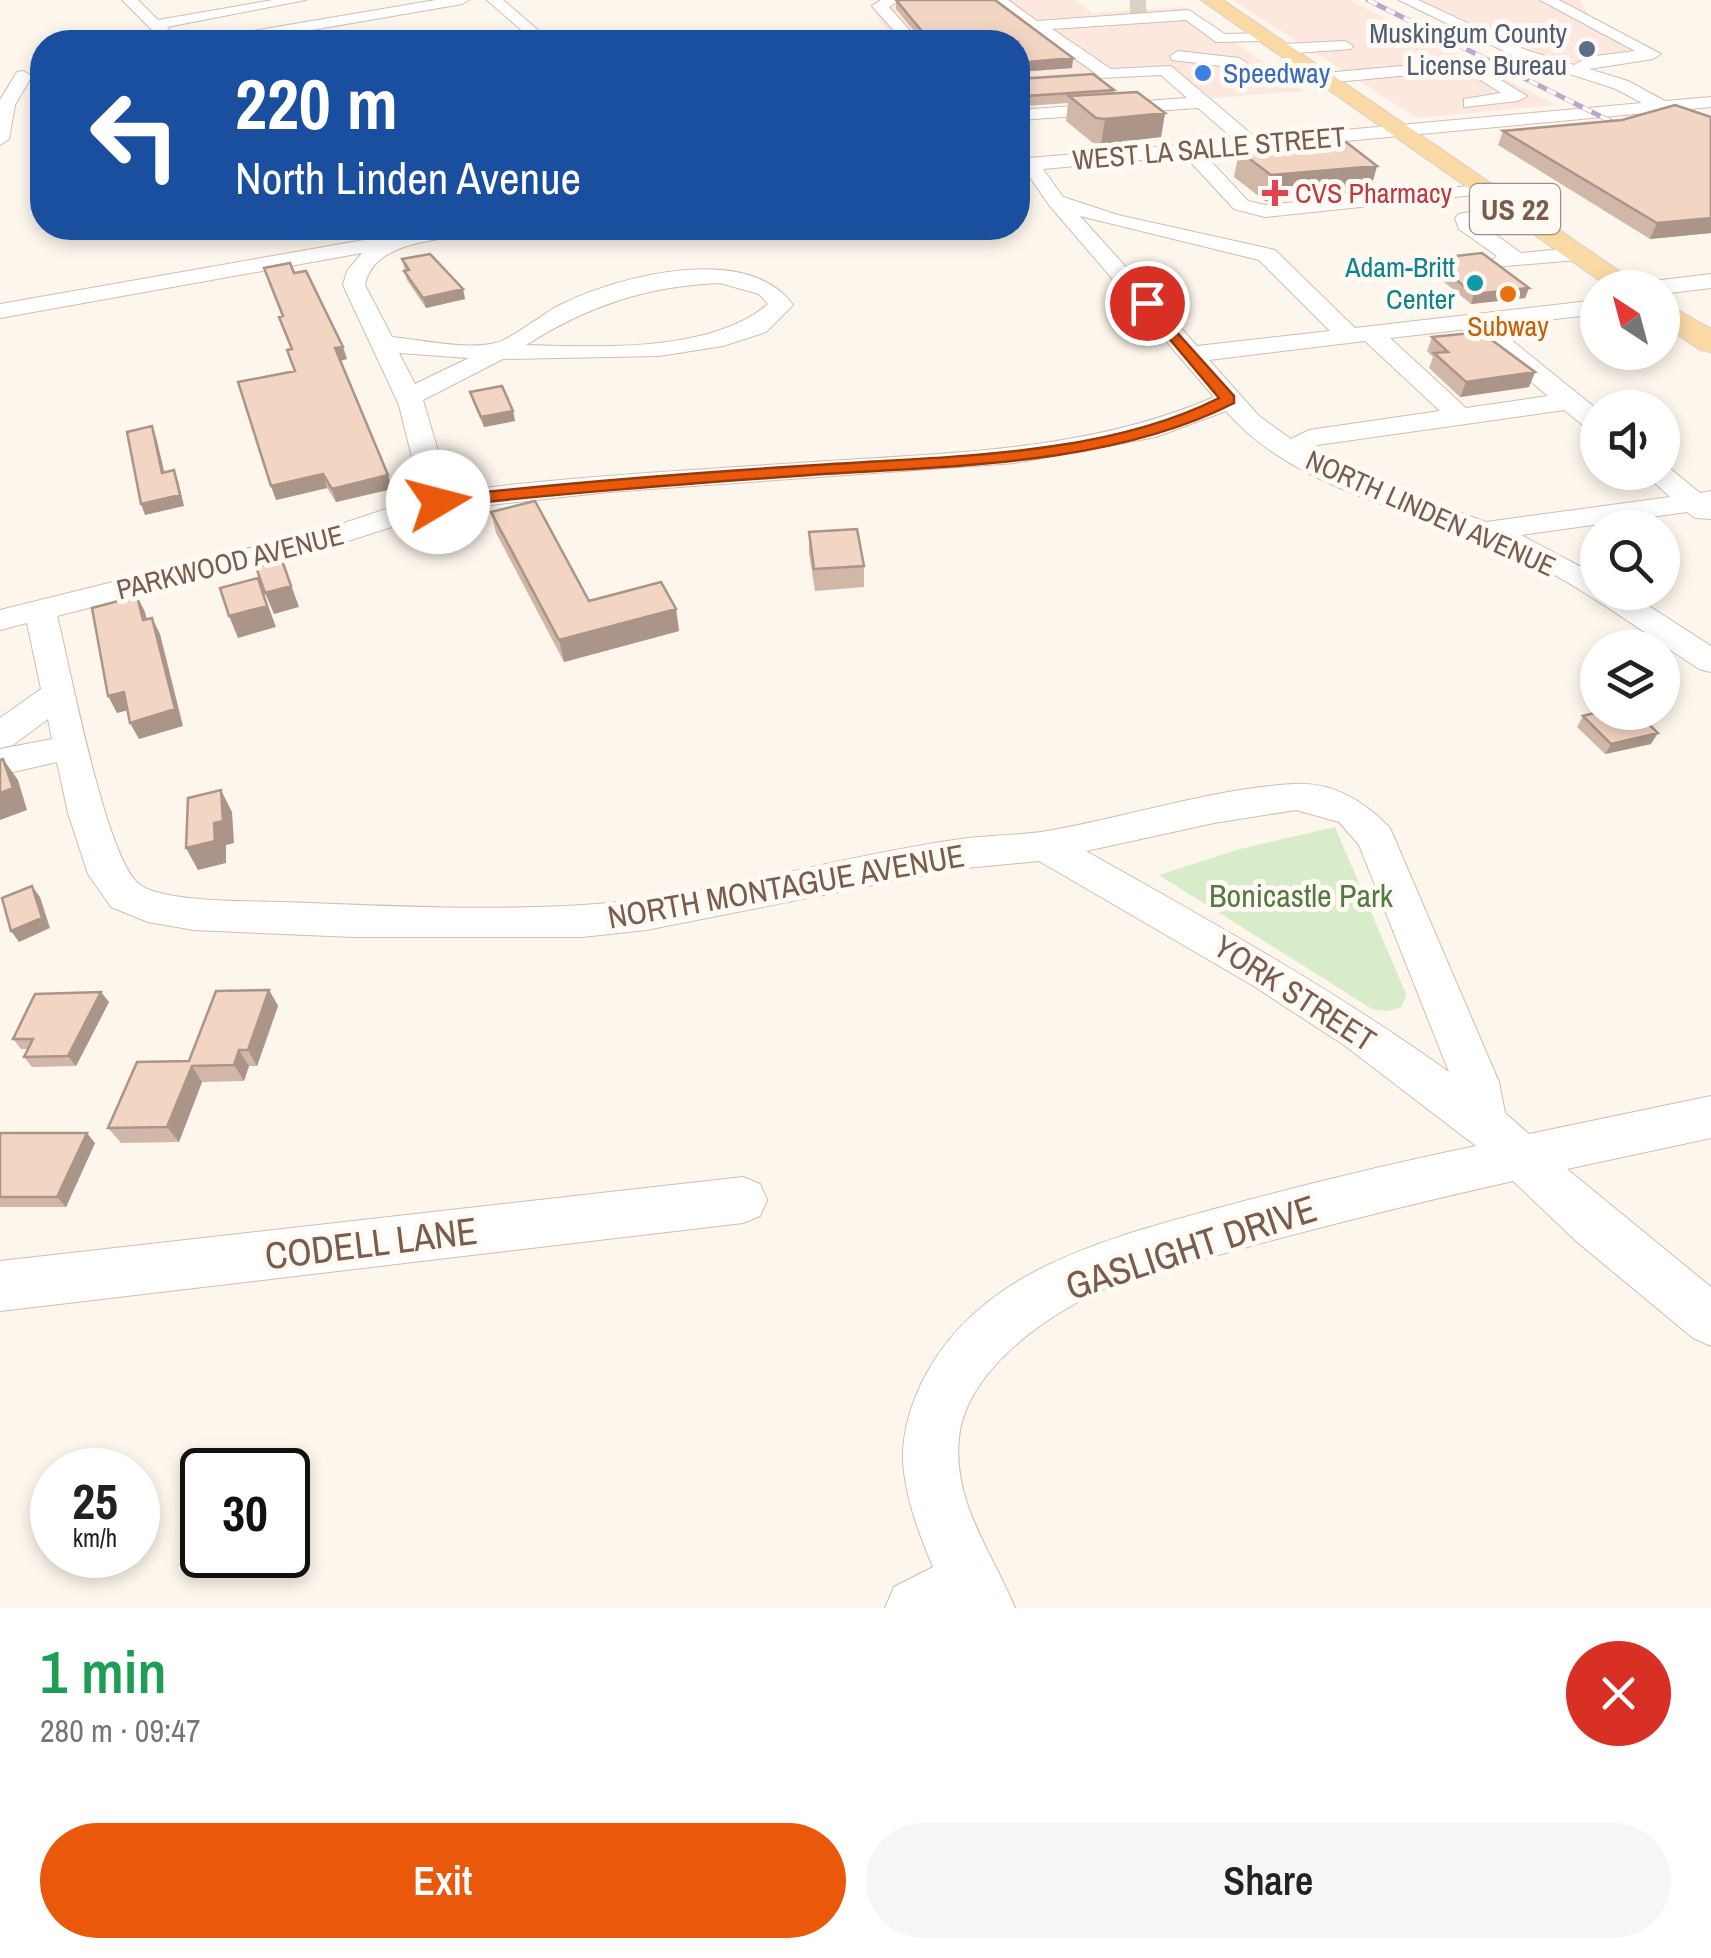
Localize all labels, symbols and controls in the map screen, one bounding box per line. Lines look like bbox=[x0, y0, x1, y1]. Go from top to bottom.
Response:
place label: Muskingum County License Bureau bbox=[1369, 14, 1568, 84]
marker: Muskingum County License Bureau bbox=[1576, 38, 1598, 60]
place label: Speedway bbox=[1223, 54, 1331, 92]
text: 220 m bbox=[235, 57, 398, 151]
marker: Speedway bbox=[1192, 62, 1214, 84]
icon: left bbox=[70, 70, 200, 200]
street label: WEST LA SALLE STREET bbox=[1071, 117, 1347, 179]
text: North Linden Avenue bbox=[235, 147, 581, 208]
place label: CVS Pharmacy bbox=[1295, 174, 1452, 212]
marker: CVS Pharmacy bbox=[1264, 182, 1286, 204]
road number: US 22 bbox=[1470, 184, 1560, 234]
place label: Adam-Britt Center bbox=[1344, 248, 1455, 318]
pin bbox=[1105, 261, 1190, 346]
north arrow bbox=[1580, 270, 1680, 370]
map controls bbox=[1580, 270, 1680, 730]
marker: Adam-Britt Center bbox=[1464, 272, 1486, 294]
icon: arrive bbox=[1120, 276, 1175, 331]
marker: Subway bbox=[1497, 283, 1519, 305]
place label: Subway bbox=[1467, 307, 1549, 345]
button: sound bbox=[1580, 390, 1680, 490]
street label: NORTH LINDEN AVENUE bbox=[1300, 441, 1562, 585]
position arrow bbox=[386, 450, 490, 554]
button: search bbox=[1580, 510, 1680, 610]
street label: PARKWOOD AVENUE bbox=[113, 515, 347, 609]
button: layers bbox=[1580, 630, 1680, 730]
street label: NORTH MONTAGUE AVENUE bbox=[604, 833, 968, 939]
park label: Bonicastle Park bbox=[1209, 874, 1394, 917]
street label: YORK STREET bbox=[1206, 925, 1384, 1061]
street label: GASLIGHT DRIVE bbox=[1059, 1182, 1323, 1312]
street label: CODELL LANE bbox=[262, 1205, 480, 1281]
speed limit sign: 30 bbox=[180, 1448, 310, 1578]
text: 25 bbox=[72, 1467, 118, 1535]
text: km/h bbox=[73, 1521, 117, 1555]
text: 1 min bbox=[40, 1631, 167, 1712]
button: close bbox=[1566, 1641, 1671, 1746]
text: 280 m · 09:47 bbox=[40, 1709, 200, 1752]
button: Exit bbox=[40, 1823, 846, 1938]
button: Share bbox=[866, 1823, 1671, 1938]

